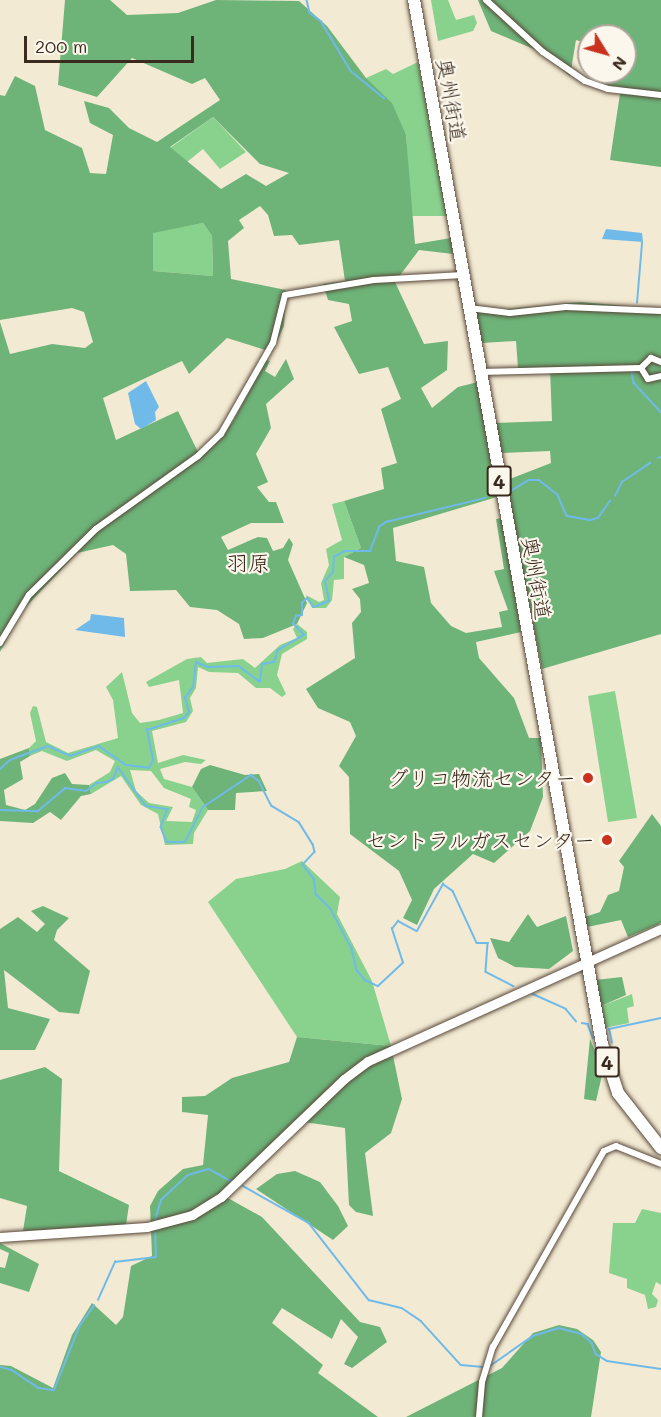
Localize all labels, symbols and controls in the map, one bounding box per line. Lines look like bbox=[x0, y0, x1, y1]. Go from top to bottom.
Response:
scale bar bbox=[27, 24, 196, 62]
north arrow bbox=[577, 24, 637, 84]
text: 200 m bbox=[35, 34, 87, 58]
text: N bbox=[608, 53, 632, 75]
street label: 奥州街道 bbox=[432, 56, 472, 144]
road number: 4 bbox=[486, 464, 512, 498]
street label: 奥州街道 bbox=[517, 534, 557, 622]
district label: 羽原 bbox=[226, 550, 270, 576]
place label: グリコ物流センター bbox=[387, 765, 576, 791]
marker: グリコ物流センター bbox=[581, 771, 595, 785]
place label: セントラルガスセンター bbox=[364, 827, 595, 853]
marker: セントラルガスセンター bbox=[600, 833, 614, 847]
road number: 4 bbox=[594, 1045, 620, 1079]

